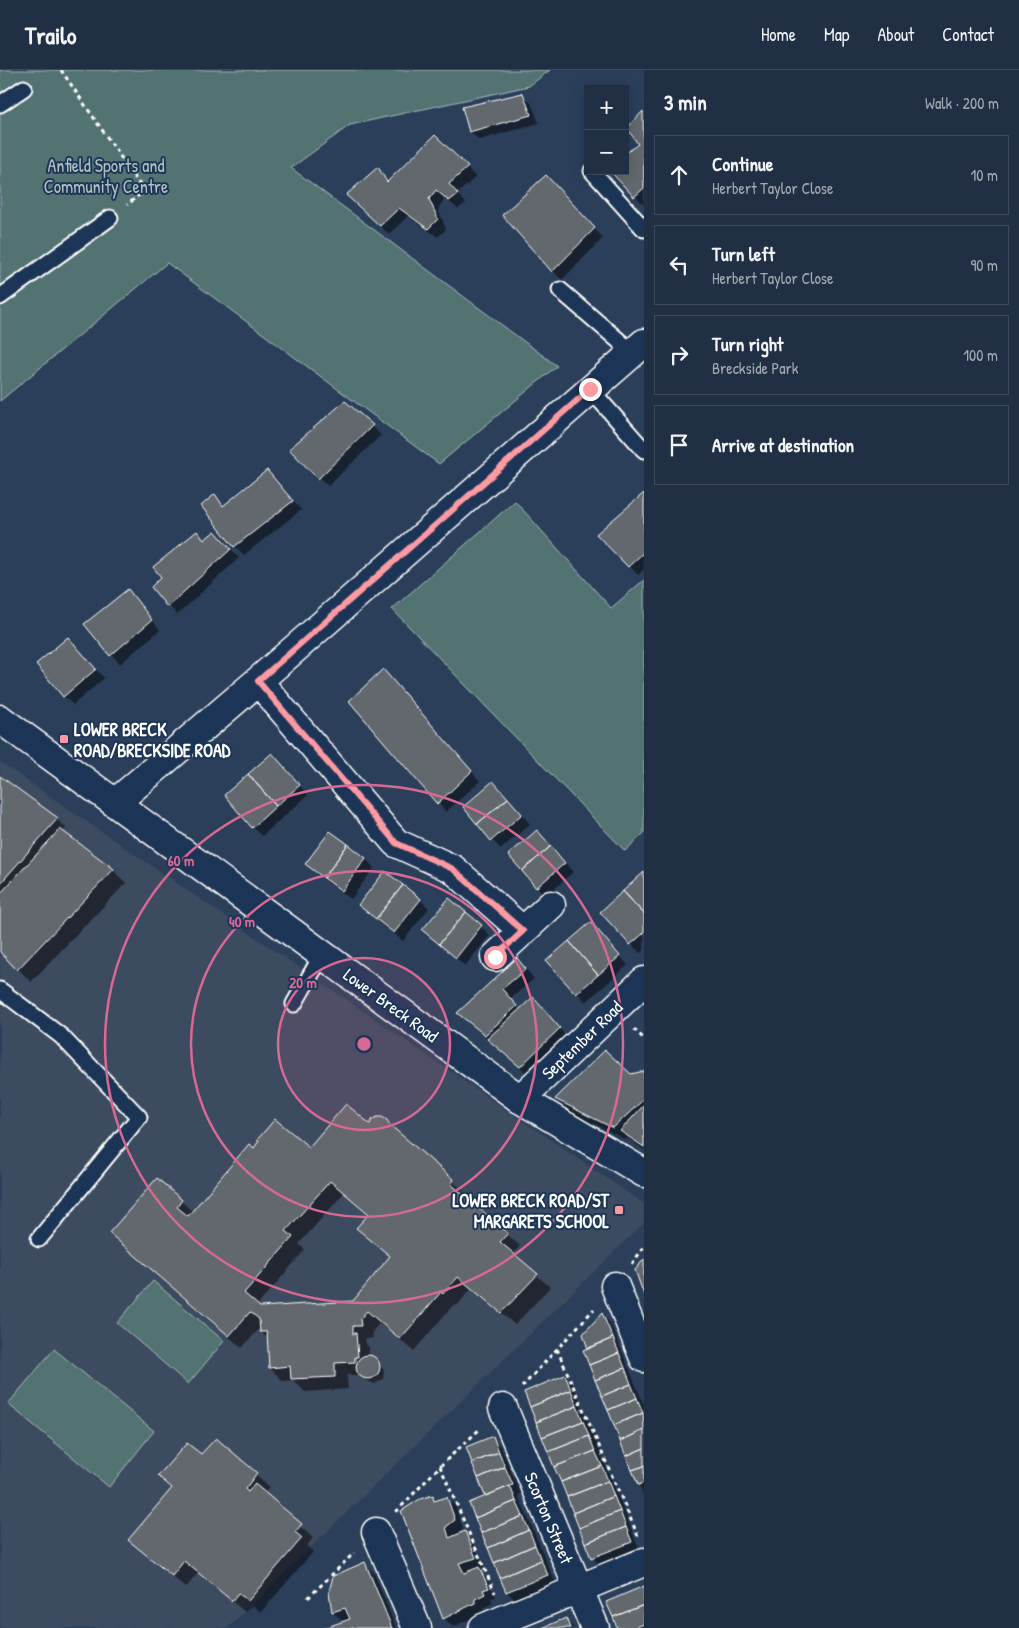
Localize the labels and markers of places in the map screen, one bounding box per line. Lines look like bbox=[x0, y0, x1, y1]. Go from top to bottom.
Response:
place label: LOWER BRECK ROAD/BRECKSIDE ROAD bbox=[74, 717, 231, 763]
marker: LOWER BRECK ROAD/BRECKSIDE ROAD bbox=[58, 733, 70, 745]
centre of rings bbox=[355, 1035, 373, 1053]
place label: LOWER BRECK ROAD/ST MARGARETS SCHOOL bbox=[452, 1188, 610, 1234]
marker: LOWER BRECK ROAD/ST MARGARETS SCHOOL bbox=[613, 1204, 625, 1216]

